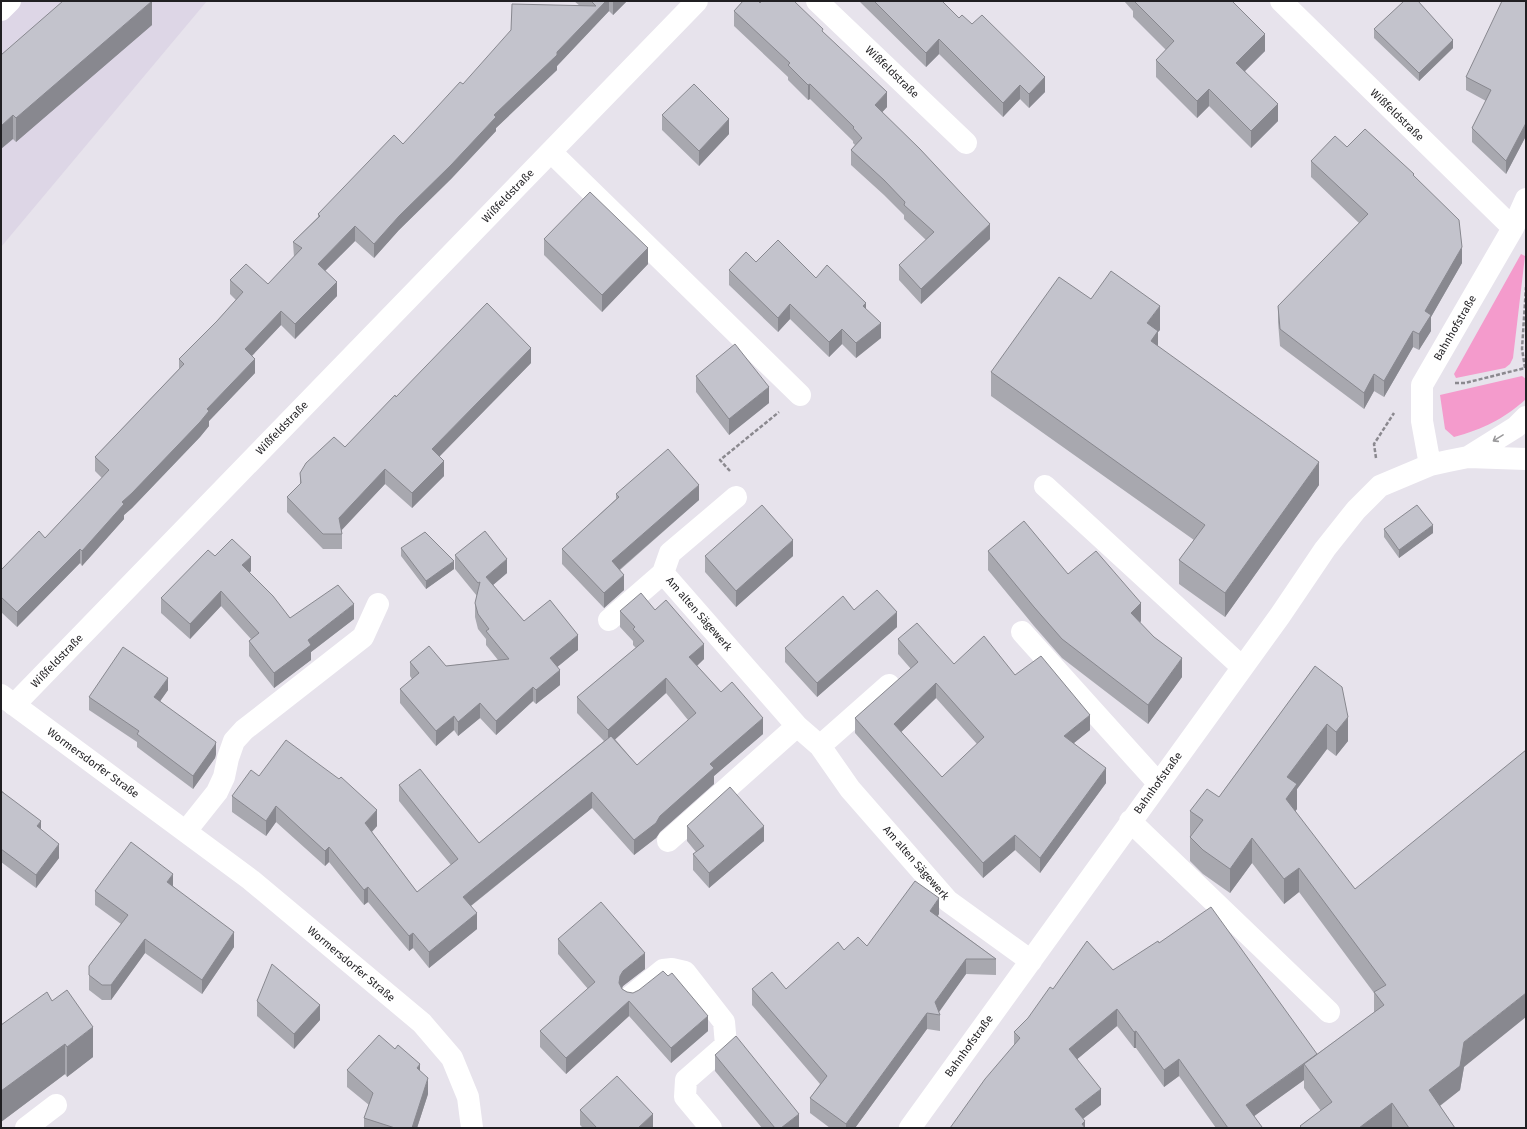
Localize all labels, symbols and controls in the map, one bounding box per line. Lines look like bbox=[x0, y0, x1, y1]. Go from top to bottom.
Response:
street label: Wißfeldstraße bbox=[863, 43, 921, 101]
street label: Wißfeldstraße bbox=[1368, 86, 1426, 144]
street label: Wißfeldstraße bbox=[479, 167, 537, 225]
street label: Bahnhofstraße bbox=[1431, 293, 1479, 363]
street label: Wißfeldstraße bbox=[253, 399, 311, 457]
one-way arrow bbox=[1492, 435, 1504, 443]
street label: Am alten Sägewerk bbox=[663, 574, 735, 654]
street label: Wißfeldstraße bbox=[28, 632, 86, 690]
street label: Wormersdorfer Straße bbox=[44, 725, 142, 801]
street label: Bahnhofstraße bbox=[1131, 749, 1185, 817]
street label: Am alten Sägewerk bbox=[880, 823, 952, 903]
street label: Wormersdorfer Straße bbox=[304, 923, 398, 1005]
street label: Bahnhofstraße bbox=[942, 1012, 996, 1080]

